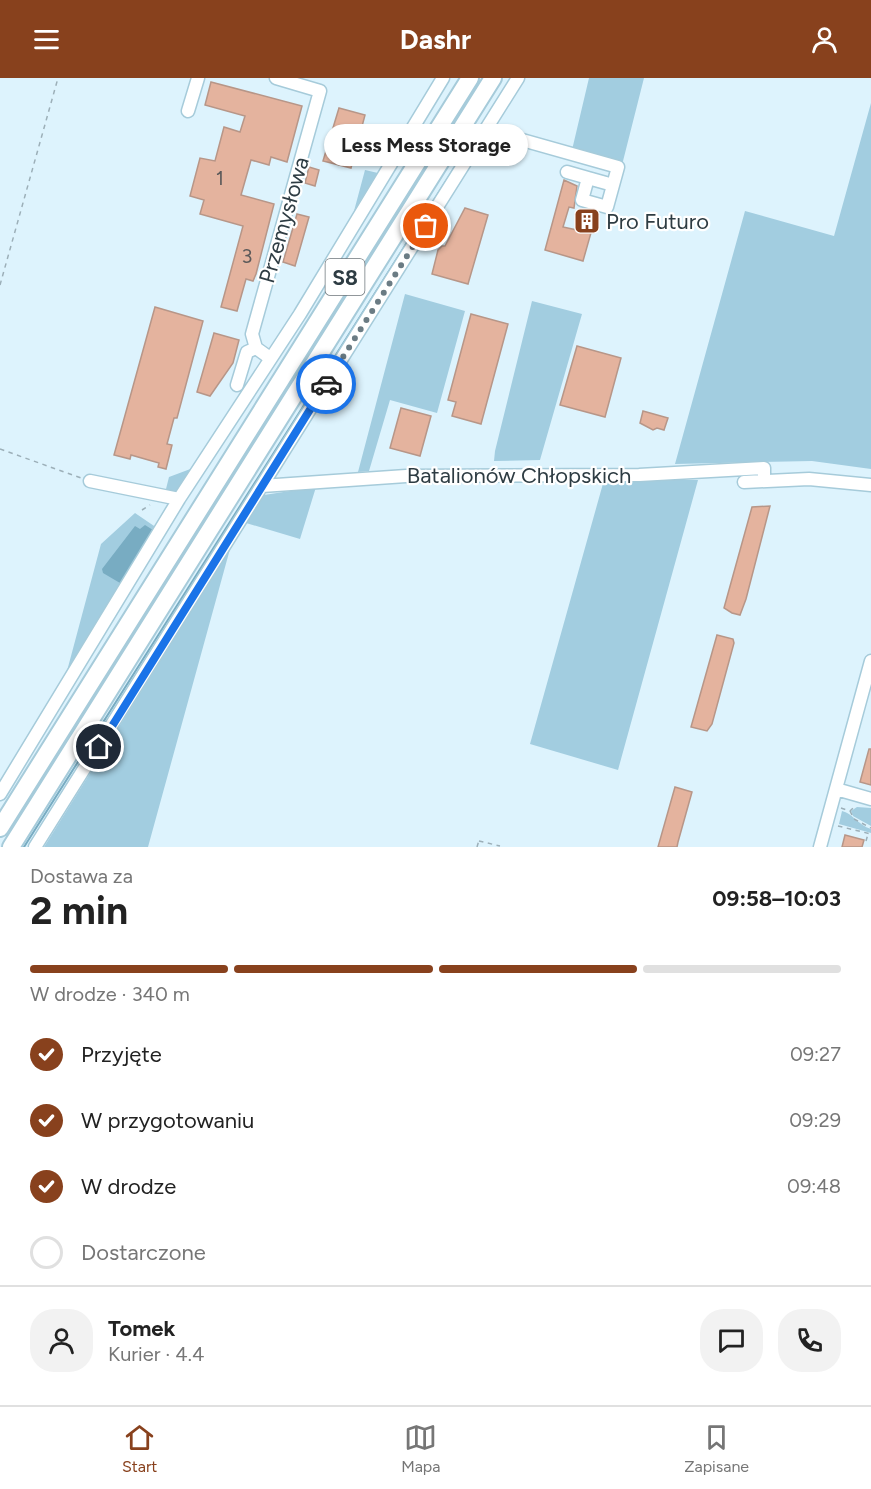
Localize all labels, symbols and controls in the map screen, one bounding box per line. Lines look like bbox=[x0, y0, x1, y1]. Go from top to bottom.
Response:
icon: menu bbox=[30, 23, 63, 56]
text: Dashr bbox=[400, 23, 471, 56]
icon: person bbox=[808, 23, 841, 56]
callout: Less Mess Storage bbox=[324, 124, 528, 166]
text: Less Mess Storage bbox=[341, 133, 511, 157]
street label: Przemysłowa bbox=[253, 154, 315, 286]
house number: 1 bbox=[216, 166, 224, 190]
pin bbox=[400, 200, 451, 251]
building icon: Pro Futuro bbox=[572, 206, 602, 236]
place label: Pro Futuro bbox=[606, 208, 709, 235]
icon: bag bbox=[409, 209, 442, 242]
house number: 3 bbox=[242, 244, 252, 268]
road number: S8 bbox=[326, 259, 364, 295]
courier bbox=[296, 354, 356, 414]
icon: car bbox=[310, 368, 343, 401]
street label: Batalionów Chłopskich bbox=[407, 462, 631, 489]
pin bbox=[73, 721, 124, 772]
icon: home bbox=[82, 730, 115, 763]
text: Dostawa za bbox=[30, 864, 133, 888]
text: 09:58–10:03 bbox=[712, 885, 841, 912]
text: 2 min bbox=[30, 887, 128, 934]
text: W drodze · 340 m bbox=[30, 982, 190, 1006]
icon: check bbox=[30, 1038, 63, 1071]
text: Przyjęte bbox=[81, 1041, 162, 1068]
text: 09:27 bbox=[790, 1042, 841, 1066]
icon: check bbox=[30, 1104, 63, 1137]
text: W przygotowaniu bbox=[81, 1107, 254, 1134]
text: 09:29 bbox=[789, 1108, 841, 1132]
icon: check bbox=[30, 1170, 63, 1203]
text: W drodze bbox=[81, 1173, 176, 1200]
text: 09:48 bbox=[787, 1174, 841, 1198]
text: Dostarczone bbox=[81, 1239, 206, 1266]
button: person bbox=[30, 1309, 93, 1372]
button: chat bbox=[700, 1309, 763, 1372]
button: phone bbox=[778, 1309, 841, 1372]
text: Tomek bbox=[108, 1315, 175, 1342]
text: Kurier · 4.4 bbox=[108, 1342, 204, 1366]
tab: Start bbox=[122, 1421, 157, 1476]
tab: Mapa bbox=[401, 1421, 440, 1476]
tab: Zapisane bbox=[684, 1421, 749, 1476]

